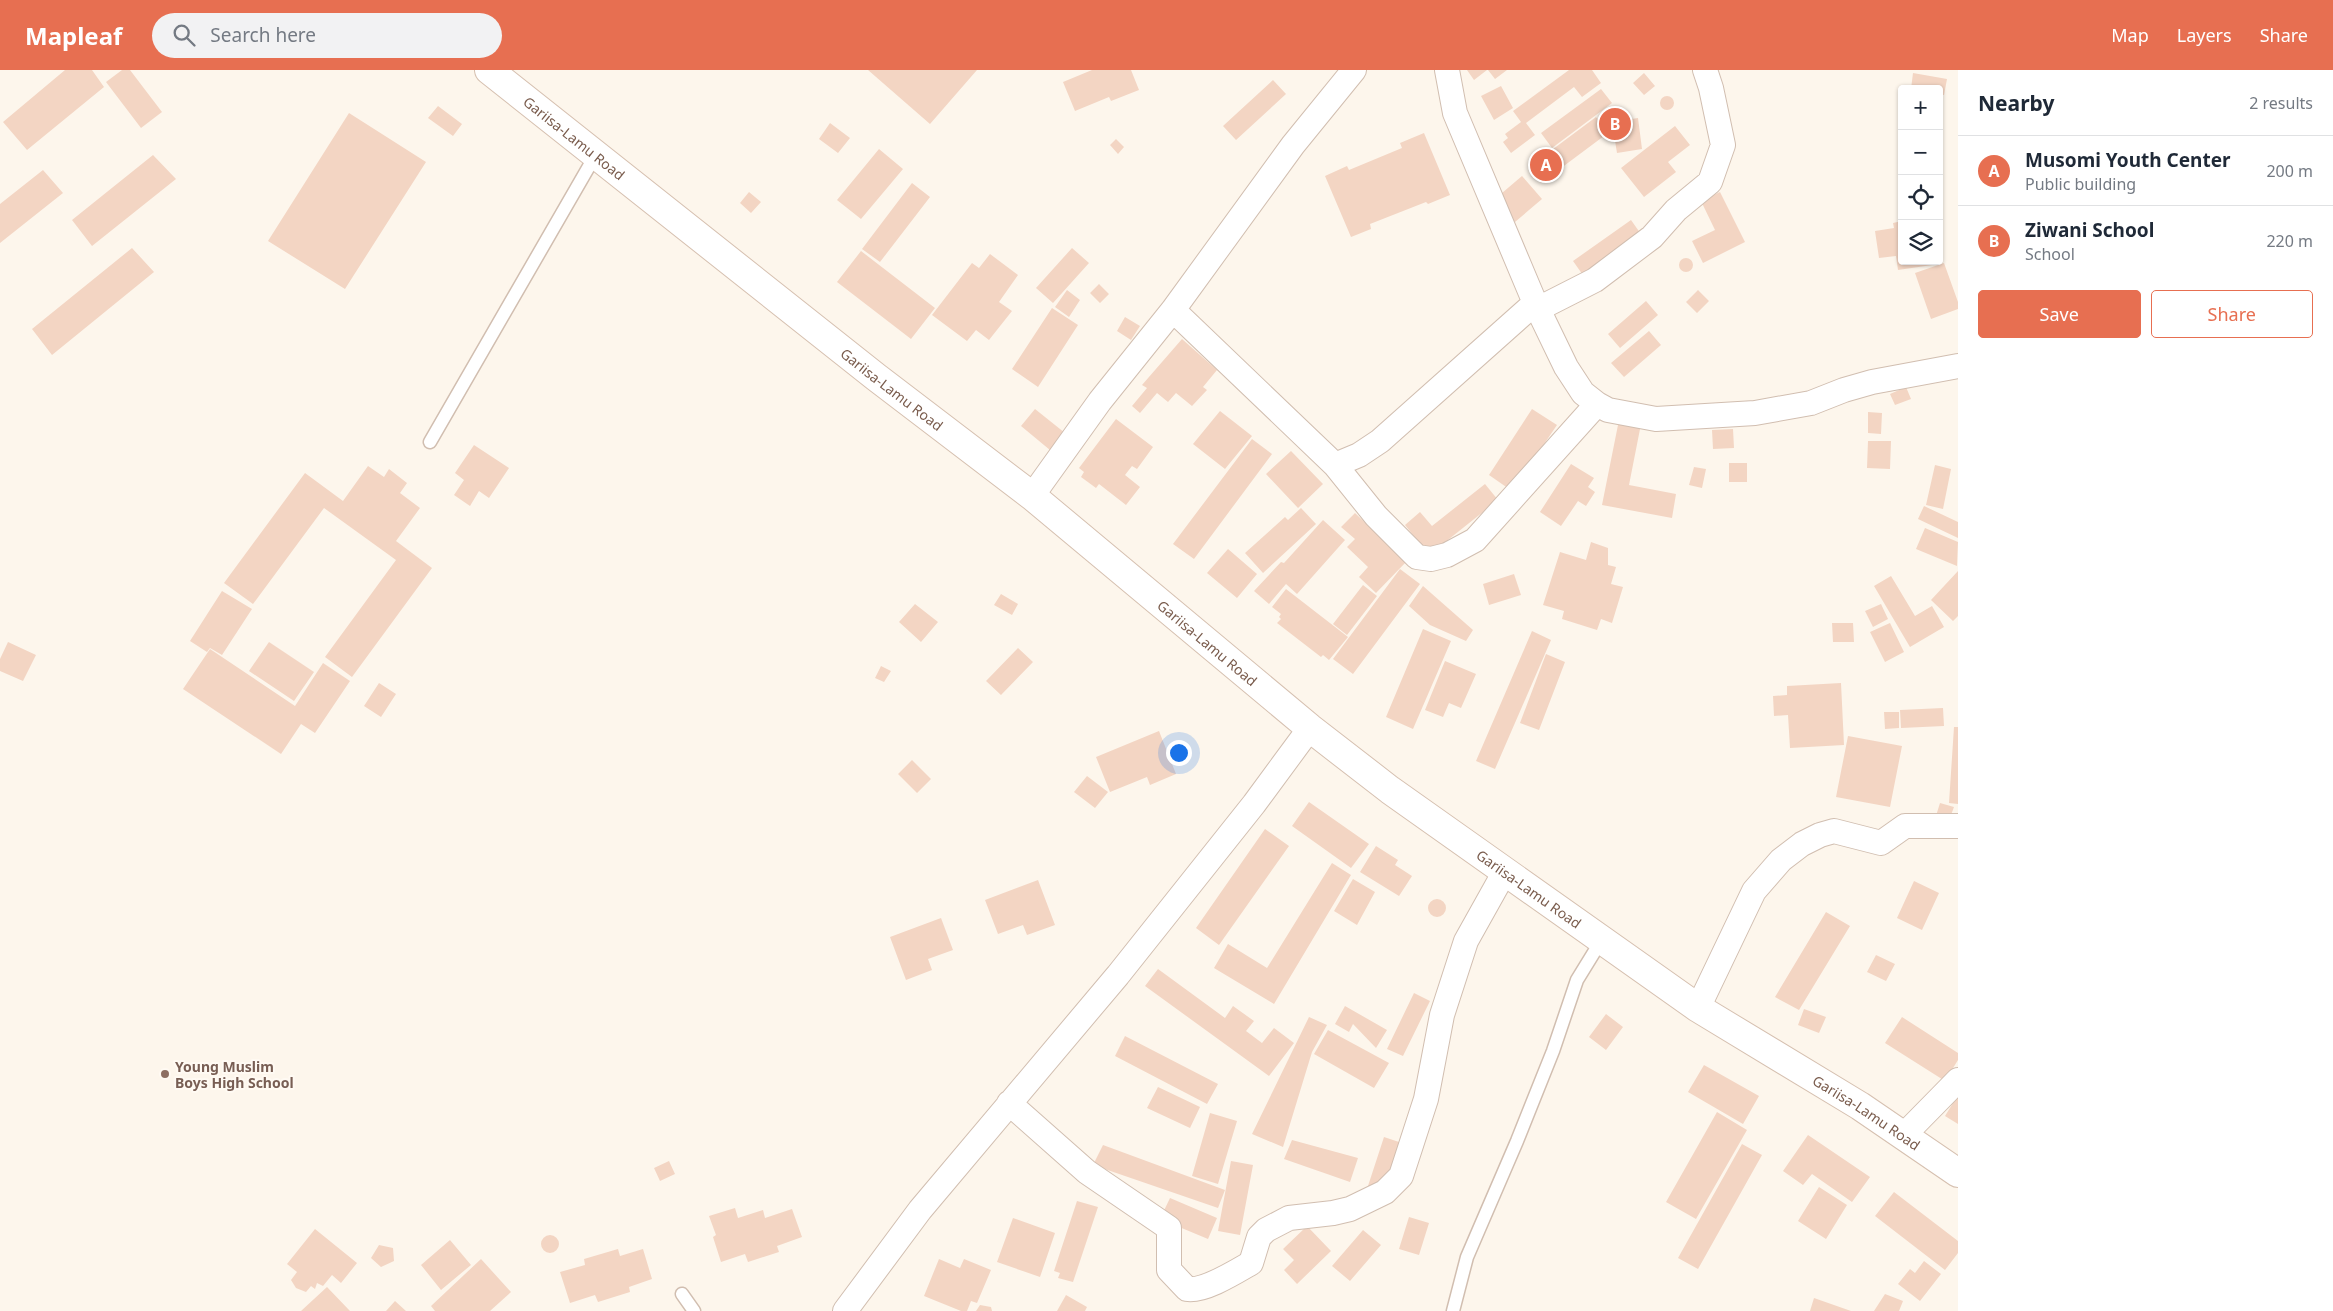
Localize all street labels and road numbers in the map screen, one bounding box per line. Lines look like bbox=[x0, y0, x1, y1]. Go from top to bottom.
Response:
street label: Gariisa-Lamu Road bbox=[520, 92, 629, 184]
street label: Gariisa-Lamu Road bbox=[837, 343, 947, 434]
street label: Gariisa-Lamu Road bbox=[1154, 595, 1262, 690]
street label: Gariisa-Lamu Road bbox=[1473, 845, 1585, 932]
street label: Gariisa-Lamu Road bbox=[1809, 1070, 1924, 1154]

